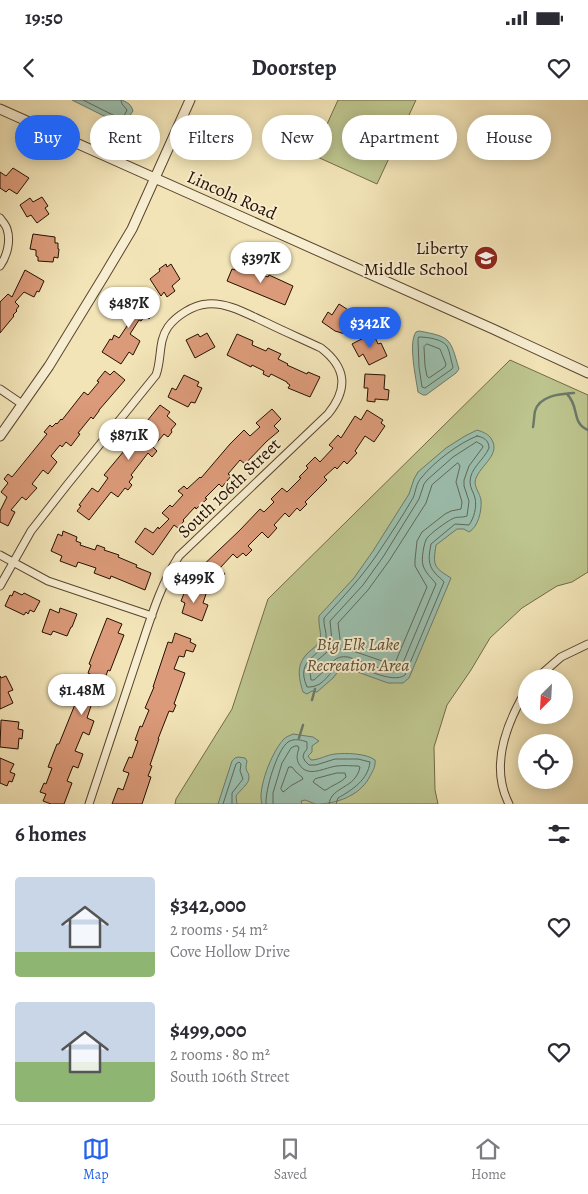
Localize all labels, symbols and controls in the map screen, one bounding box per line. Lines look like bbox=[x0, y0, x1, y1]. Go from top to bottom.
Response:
text: 19:50 bbox=[25, 5, 63, 31]
text: Doorstep bbox=[251, 53, 337, 83]
icon: back bbox=[15, 54, 43, 82]
icon: heart bbox=[545, 54, 573, 82]
chip: Buy bbox=[15, 115, 80, 160]
chip: Rent bbox=[90, 115, 160, 160]
chip: Filters bbox=[170, 115, 252, 160]
chip: New bbox=[262, 115, 332, 160]
chip: Apartment bbox=[342, 115, 457, 160]
chip: House bbox=[467, 115, 551, 160]
street label: Lincoln Road bbox=[183, 165, 281, 226]
place label: Liberty Middle School bbox=[364, 236, 469, 281]
pin: $397K bbox=[226, 242, 296, 284]
school or university icon: Liberty Middle School bbox=[473, 245, 499, 271]
text: $397K bbox=[241, 247, 281, 269]
pin: $487K bbox=[94, 286, 164, 329]
text: $487K bbox=[109, 292, 149, 314]
pin: $342K bbox=[335, 306, 405, 349]
text: $342K bbox=[350, 312, 390, 334]
pin: $871K bbox=[94, 418, 164, 461]
text: $871K bbox=[110, 424, 148, 446]
street label: South 106th Street bbox=[172, 433, 286, 543]
pin: $499K bbox=[159, 562, 229, 604]
text: $499K bbox=[174, 567, 214, 589]
park label: Big Elk Lake Recreation Area bbox=[306, 632, 410, 677]
north arrow bbox=[518, 669, 572, 724]
map controls bbox=[518, 669, 573, 789]
pin: $1.48M bbox=[41, 674, 123, 716]
text: $1.48M bbox=[59, 679, 105, 701]
button: locate bbox=[518, 734, 573, 789]
text: 6 homes bbox=[15, 820, 87, 848]
icon: filters bbox=[545, 820, 573, 848]
text: $342,000 bbox=[170, 891, 246, 919]
icon: home bbox=[55, 897, 115, 957]
icon: heart bbox=[545, 913, 573, 941]
text: 2 rooms · 54 m² bbox=[170, 919, 268, 941]
text: Cove Hollow Drive bbox=[170, 941, 290, 963]
text: $499,000 bbox=[170, 1016, 246, 1044]
icon: home bbox=[55, 1022, 115, 1082]
icon: heart bbox=[545, 1038, 573, 1066]
text: 2 rooms · 80 m² bbox=[170, 1044, 270, 1066]
text: South 106th Street bbox=[170, 1066, 290, 1088]
tab: Map bbox=[82, 1135, 110, 1184]
tab: Saved bbox=[274, 1135, 307, 1184]
tab: Home bbox=[471, 1135, 506, 1184]

